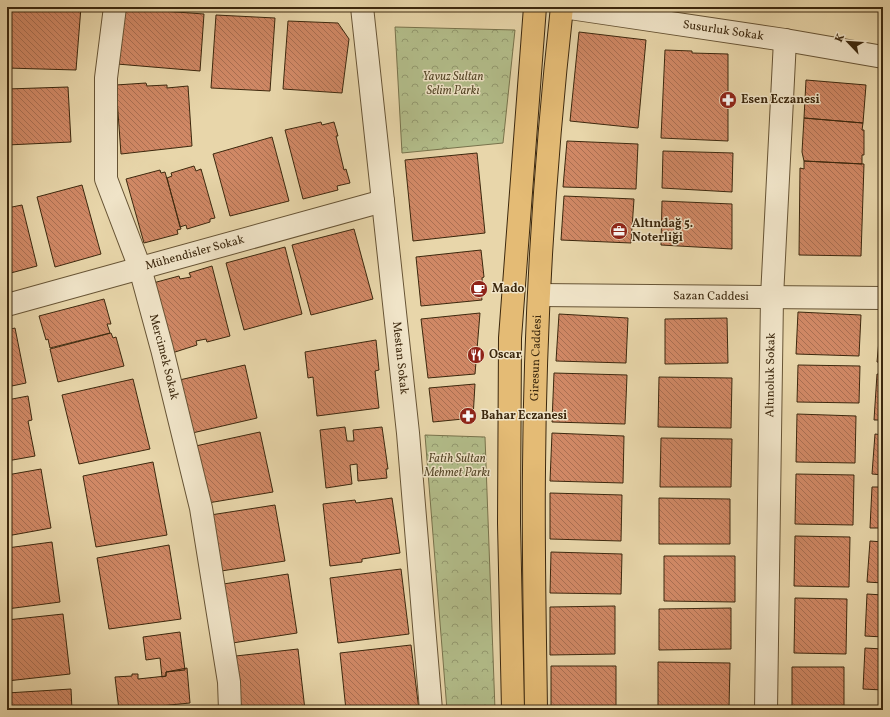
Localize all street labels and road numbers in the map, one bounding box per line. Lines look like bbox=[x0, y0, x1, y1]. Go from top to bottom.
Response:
street label: Susurluk Sokak bbox=[682, 17, 765, 45]
street label: Mühendisler Sokak bbox=[144, 232, 247, 274]
street label: Sazan Caddesi bbox=[673, 288, 749, 305]
street label: Mercimek Sokak bbox=[145, 312, 182, 402]
street label: Giresun Caddesi bbox=[527, 314, 546, 401]
street label: Mestan Sokak bbox=[388, 321, 412, 396]
street label: Altınoluk Sokak bbox=[762, 332, 779, 417]

